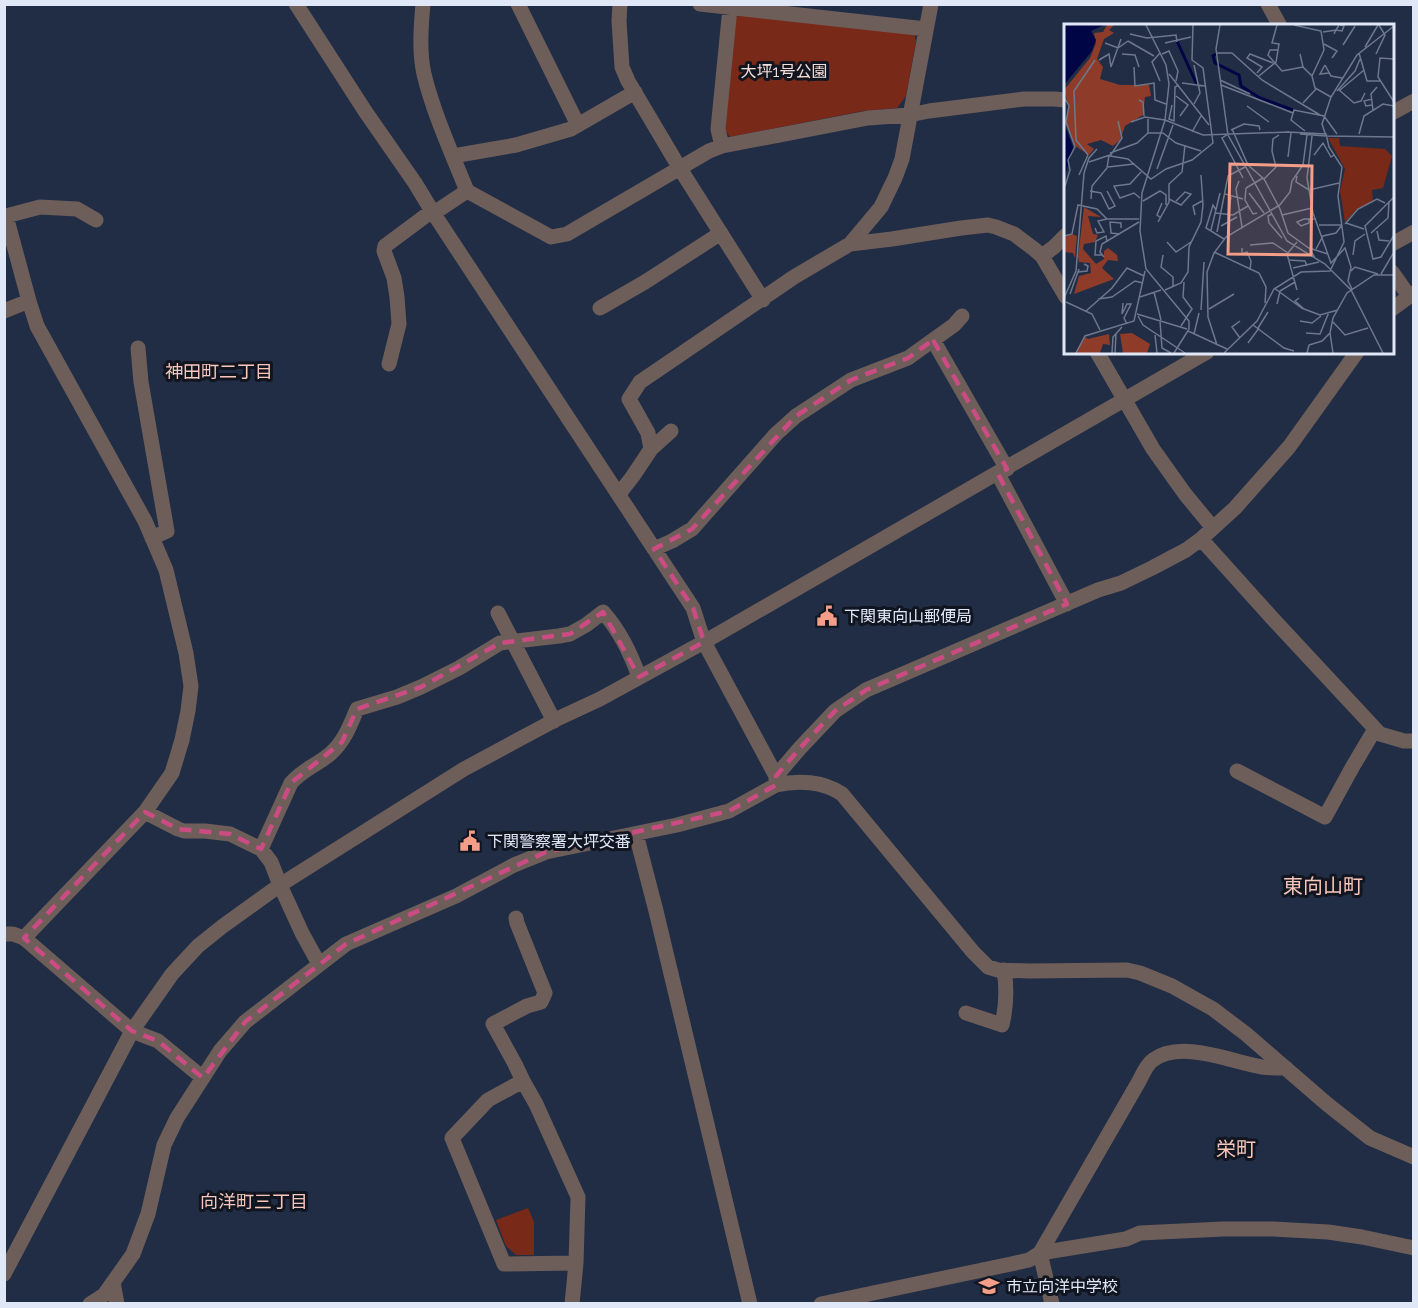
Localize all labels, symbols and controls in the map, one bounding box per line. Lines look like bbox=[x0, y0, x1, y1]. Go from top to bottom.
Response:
inset map bbox=[1064, 24, 1394, 354]
park label: 大坪1号公園 bbox=[741, 62, 827, 81]
district label: 神田町二丁目 bbox=[165, 361, 273, 382]
public building icon: 下関東向山郵便局 bbox=[815, 604, 839, 628]
place label: 下関東向山郵便局 bbox=[844, 607, 972, 626]
public building icon: 下関警察署大坪交番 bbox=[458, 829, 482, 853]
place label: 下関警察署大坪交番 bbox=[487, 832, 631, 851]
district label: 東向山町 bbox=[1283, 874, 1363, 898]
district label: 栄町 bbox=[1216, 1137, 1256, 1161]
district label: 向洋町三丁目 bbox=[200, 1191, 308, 1212]
school or university icon: 市立向洋中学校 bbox=[977, 1274, 1001, 1298]
place label: 市立向洋中学校 bbox=[1006, 1277, 1118, 1296]

